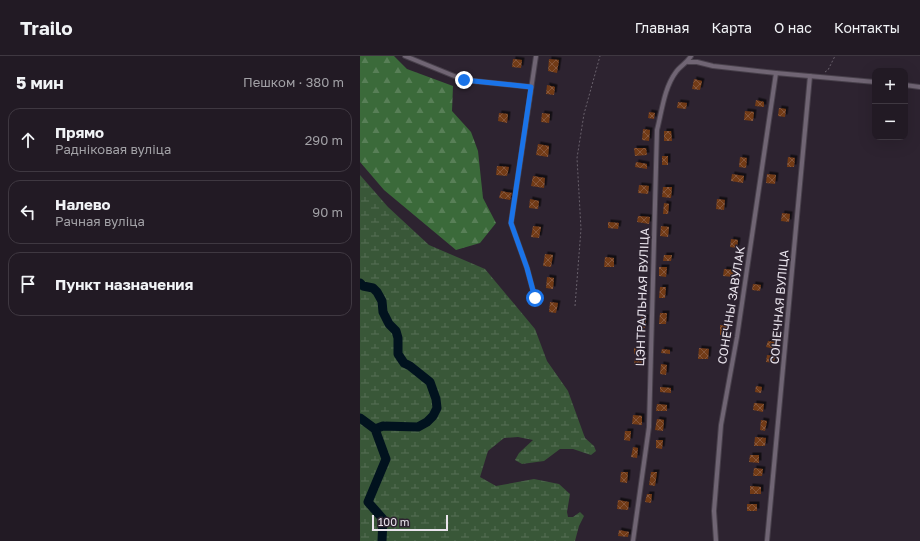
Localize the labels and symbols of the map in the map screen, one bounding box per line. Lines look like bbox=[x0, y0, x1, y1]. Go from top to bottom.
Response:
route end bbox=[455, 71, 473, 89]
street label: ЦЭНТРАЛЬНАЯ ВУЛІЦА bbox=[632, 227, 652, 367]
street label: СОНЕЧНЫ ЗАВУЛАК bbox=[714, 244, 748, 365]
street label: СОНЕЧНАЯ ВУЛІЦА bbox=[767, 249, 791, 365]
route start bbox=[526, 289, 544, 307]
scale bar bbox=[372, 513, 448, 532]

